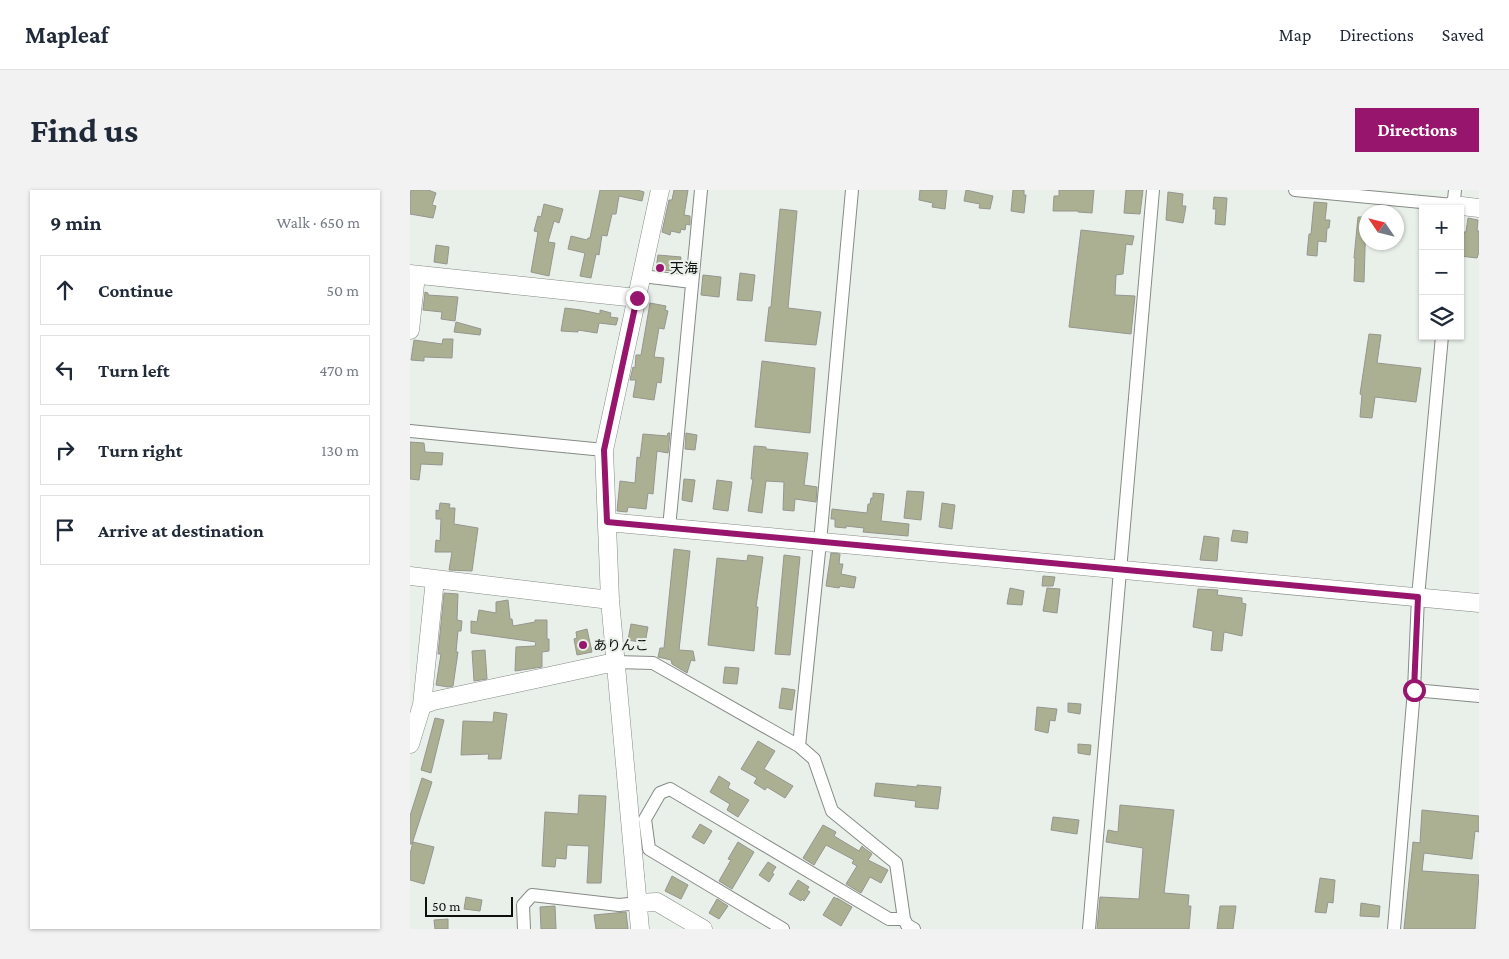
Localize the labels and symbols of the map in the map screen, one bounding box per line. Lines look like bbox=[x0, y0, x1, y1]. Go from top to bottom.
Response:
north arrow bbox=[1359, 205, 1404, 250]
place label: 天海 bbox=[670, 260, 698, 276]
marker: 天海 bbox=[654, 262, 666, 274]
route end bbox=[626, 287, 649, 310]
place label: ありんこ bbox=[593, 637, 649, 653]
marker: ありんこ bbox=[577, 639, 589, 651]
route start bbox=[1403, 679, 1426, 702]
scale bar bbox=[425, 894, 512, 917]

